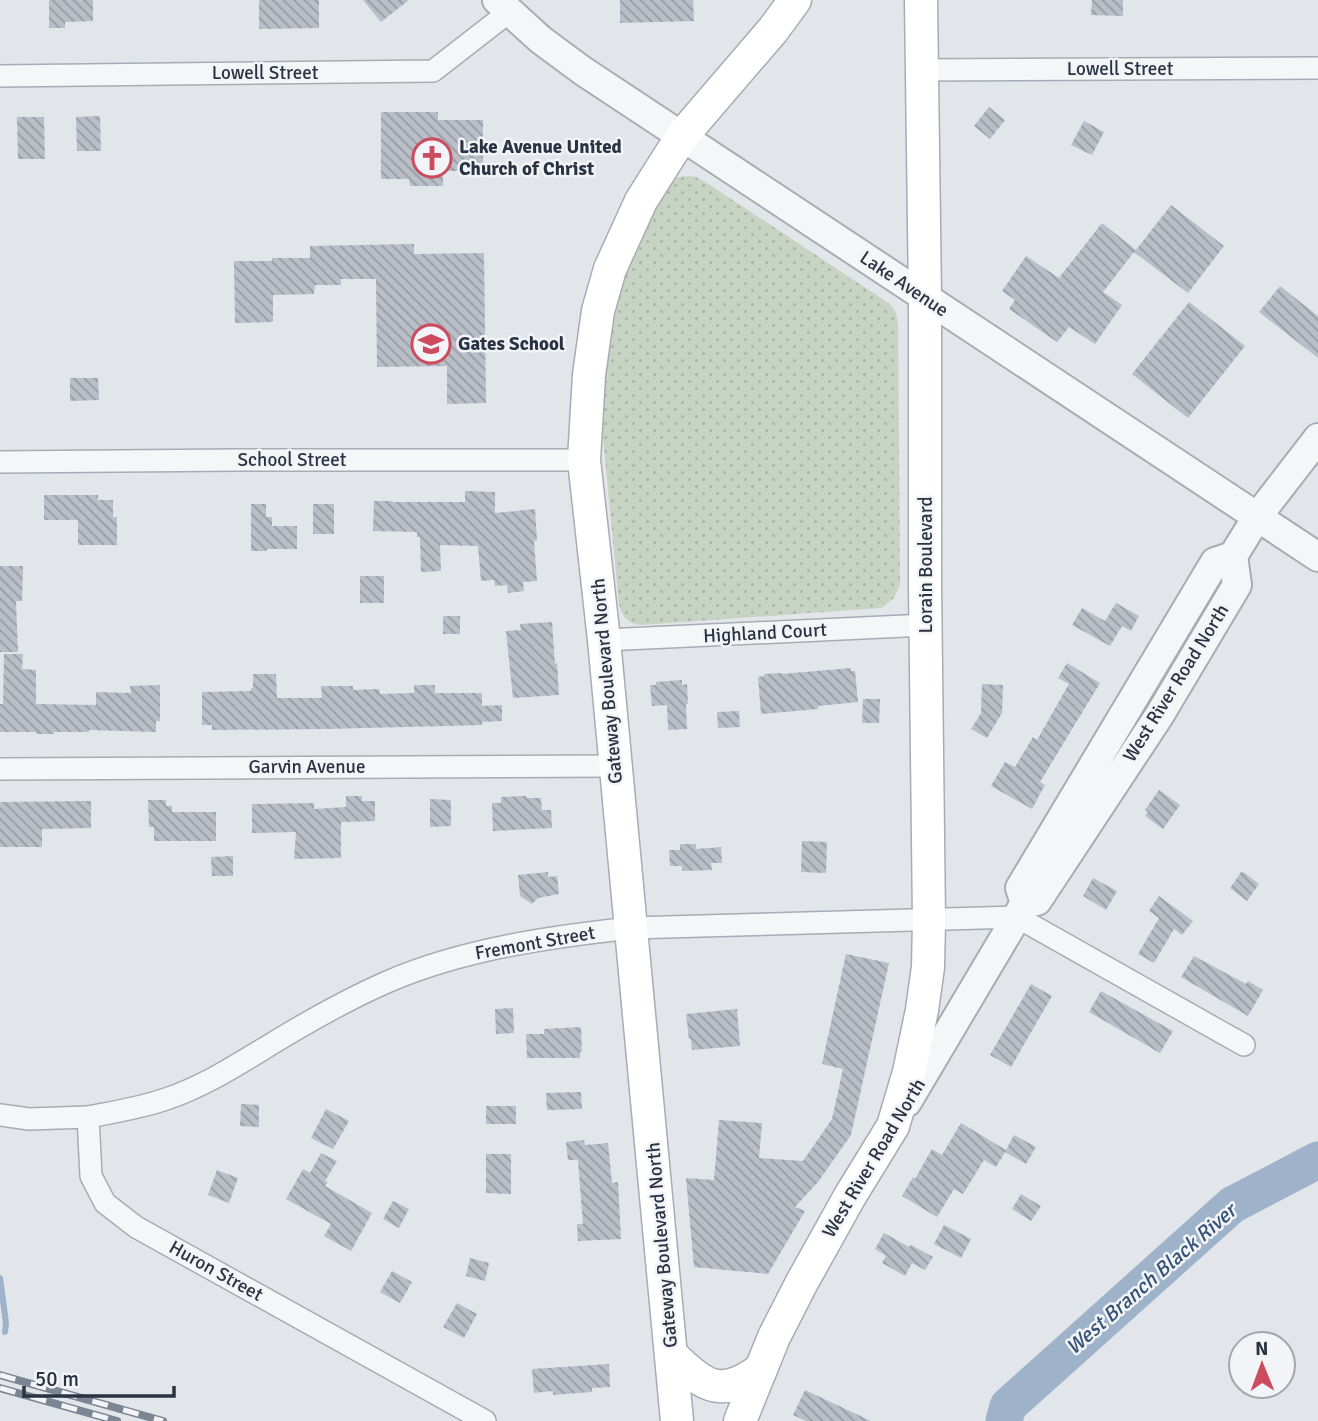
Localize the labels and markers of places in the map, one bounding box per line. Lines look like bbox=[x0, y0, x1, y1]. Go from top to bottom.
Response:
place label: Lake Avenue United Church of Christ bbox=[459, 135, 622, 181]
church icon: Lake Avenue United Church of Christ bbox=[411, 137, 453, 179]
school or university icon: Gates School bbox=[410, 323, 452, 365]
place label: Gates School bbox=[458, 332, 565, 356]

